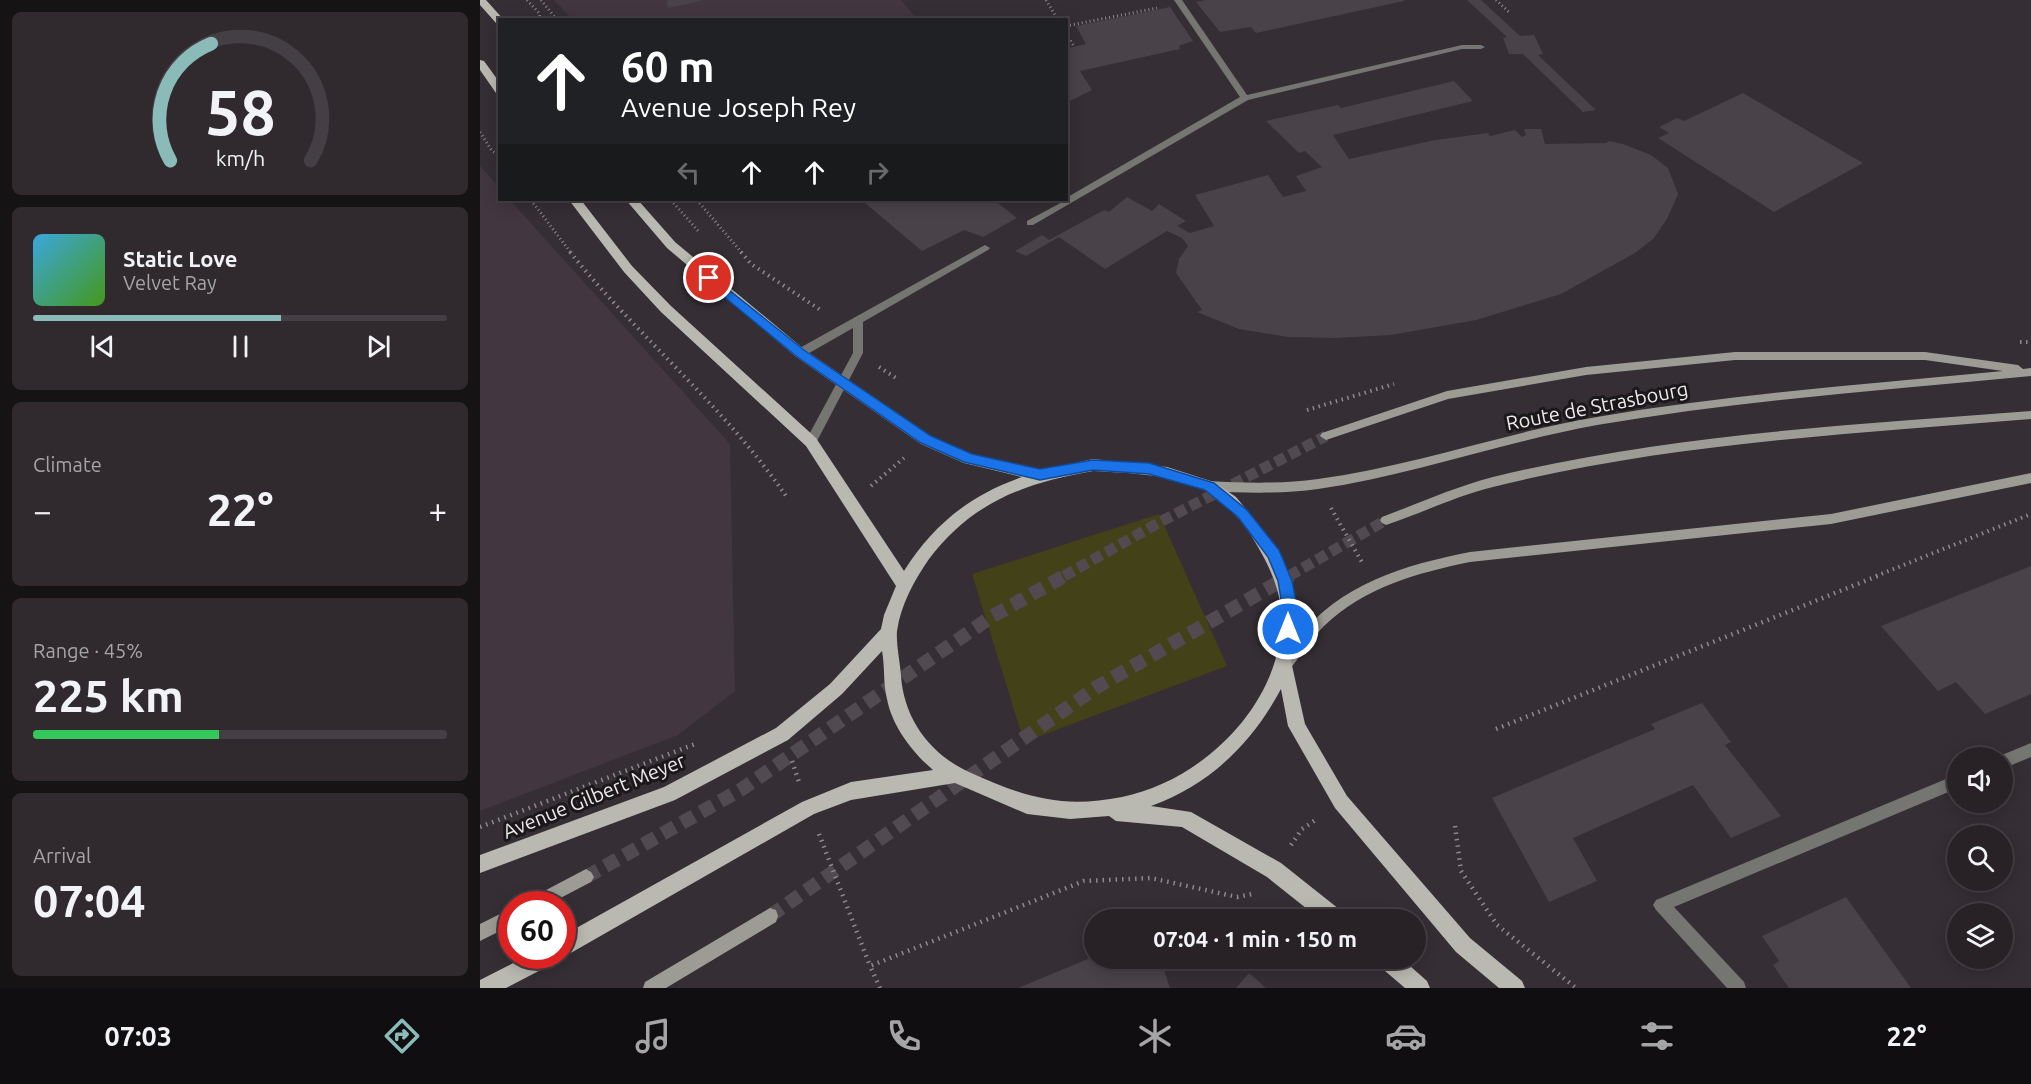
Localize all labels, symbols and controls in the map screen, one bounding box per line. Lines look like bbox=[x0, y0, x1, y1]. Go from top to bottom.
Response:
icon: ahead bbox=[522, 42, 600, 120]
text: 60 m bbox=[621, 43, 715, 90]
text: 58 bbox=[205, 77, 275, 147]
text: Avenue Joseph Rey bbox=[621, 92, 856, 122]
text: km/h bbox=[215, 146, 265, 170]
icon: left bbox=[672, 156, 705, 189]
icon: ahead bbox=[735, 156, 768, 189]
icon: ahead bbox=[798, 156, 831, 189]
icon: right bbox=[861, 156, 894, 189]
text: Static Love bbox=[123, 246, 238, 271]
pin bbox=[683, 252, 734, 303]
icon: arrive bbox=[692, 261, 725, 294]
text: Velvet Ray bbox=[123, 271, 217, 294]
icon: previous bbox=[86, 330, 119, 363]
icon: pause bbox=[224, 330, 257, 363]
icon: next bbox=[362, 330, 395, 363]
street label: Route de Strasbourg bbox=[1504, 377, 1690, 434]
text: Climate bbox=[33, 453, 102, 476]
text: 22° bbox=[207, 484, 273, 535]
text: − bbox=[33, 492, 52, 529]
text: + bbox=[428, 492, 447, 529]
position arrow bbox=[1256, 597, 1320, 661]
text: Range · 45% bbox=[33, 639, 143, 662]
text: 225 km bbox=[33, 670, 184, 721]
map controls bbox=[1947, 747, 2013, 969]
button: sound bbox=[1947, 747, 2013, 813]
street label: Avenue Gilbert Meyer bbox=[499, 748, 689, 843]
button: search bbox=[1947, 825, 2013, 891]
text: Arrival bbox=[33, 844, 91, 867]
text: 07:04 bbox=[33, 875, 146, 926]
speed limit sign: 60 bbox=[498, 891, 576, 969]
button: layers bbox=[1947, 903, 2013, 969]
text: 07:04 · 1 min · 150 m bbox=[1153, 926, 1357, 951]
icon: directions bbox=[381, 1015, 423, 1057]
icon: music bbox=[632, 1015, 674, 1057]
icon: phone bbox=[883, 1015, 925, 1057]
icon: climate bbox=[1134, 1015, 1176, 1057]
icon: car bbox=[1385, 1015, 1427, 1057]
icon: filters bbox=[1636, 1015, 1678, 1057]
text: 07:03 bbox=[104, 1021, 172, 1051]
text: 22° bbox=[1886, 1021, 1926, 1051]

